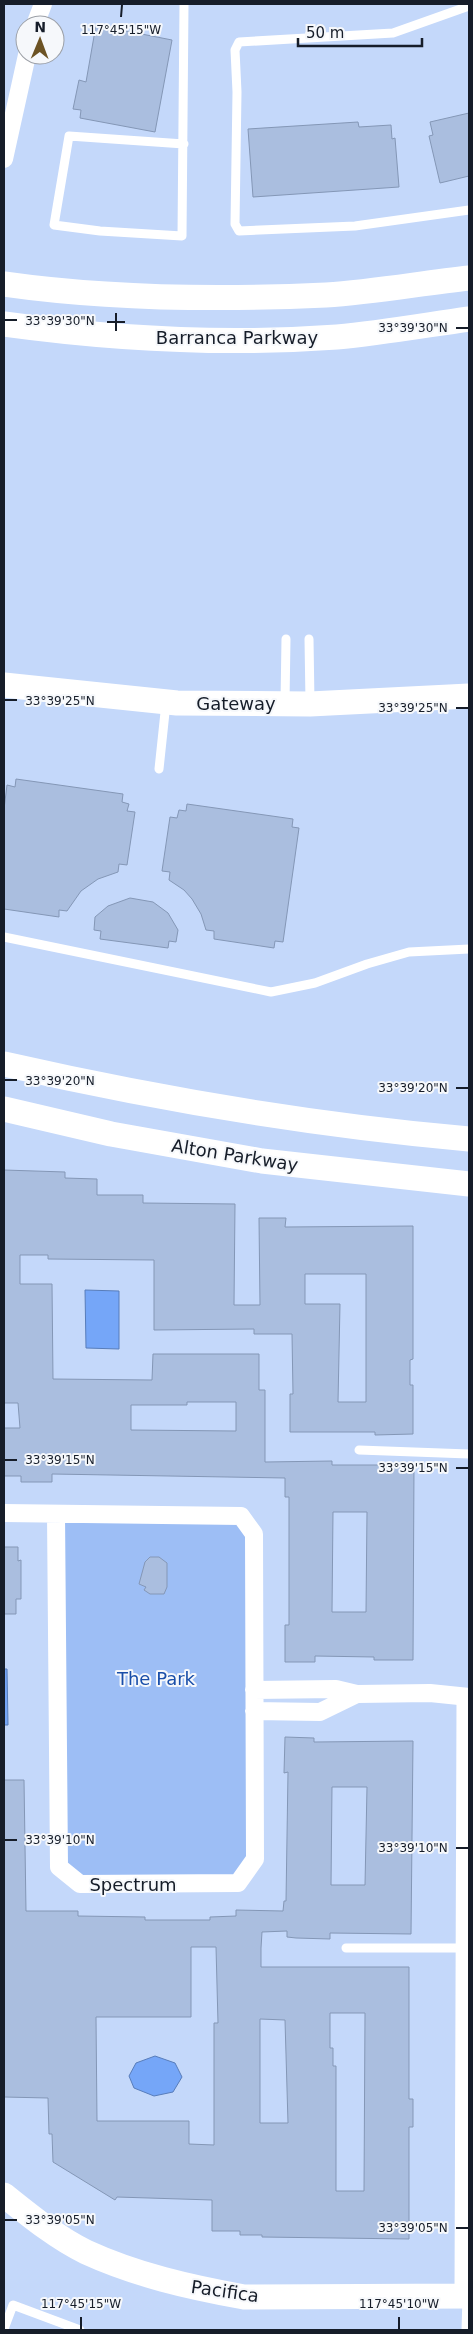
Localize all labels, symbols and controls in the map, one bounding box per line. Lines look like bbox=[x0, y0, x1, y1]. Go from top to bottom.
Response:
north arrow bbox=[15, 15, 65, 65]
scale bar bbox=[298, 15, 422, 47]
text: N bbox=[34, 19, 46, 35]
text: 117°45'15"W bbox=[81, 23, 161, 37]
text: 50 m bbox=[306, 24, 344, 42]
text: 33°39'30"N bbox=[25, 314, 95, 328]
text: 33°39'30"N bbox=[378, 321, 448, 335]
street label: Barranca Parkway bbox=[156, 327, 318, 348]
street label: Gateway bbox=[196, 693, 276, 714]
text: 33°39'25"N bbox=[25, 694, 95, 708]
text: 33°39'25"N bbox=[378, 701, 448, 715]
text: 33°39'20"N bbox=[25, 1074, 95, 1088]
text: 33°39'20"N bbox=[378, 1081, 448, 1095]
street label: Alton Parkway bbox=[170, 1135, 300, 1175]
text: 33°39'15"N bbox=[25, 1453, 95, 1467]
text: 33°39'15"N bbox=[378, 1461, 448, 1475]
park label: The Park bbox=[116, 1668, 196, 1689]
text: 33°39'10"N bbox=[25, 1833, 95, 1847]
text: 33°39'10"N bbox=[378, 1841, 448, 1855]
street label: Spectrum bbox=[89, 1874, 177, 1895]
text: 33°39'05"N bbox=[25, 2213, 95, 2227]
text: 33°39'05"N bbox=[378, 2221, 448, 2235]
street label: Pacifica bbox=[190, 2276, 260, 2306]
text: 117°45'15"W bbox=[41, 2297, 121, 2311]
text: 117°45'10"W bbox=[359, 2297, 439, 2311]

